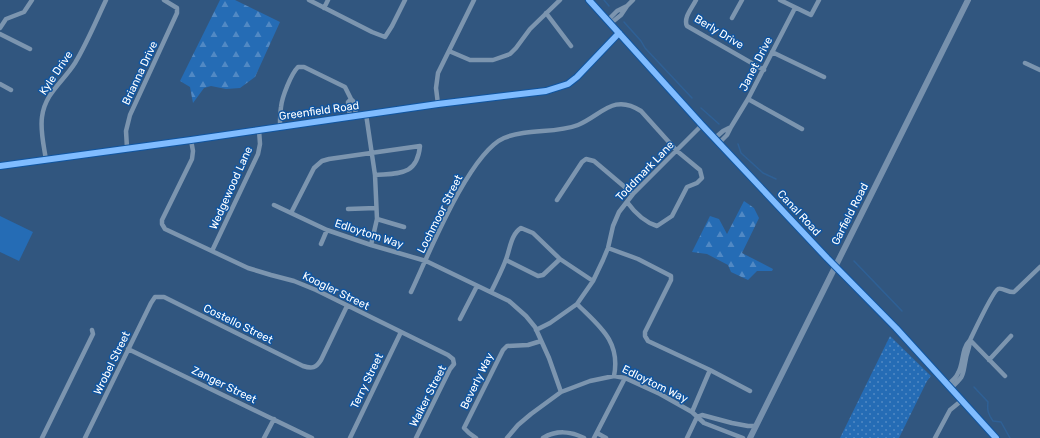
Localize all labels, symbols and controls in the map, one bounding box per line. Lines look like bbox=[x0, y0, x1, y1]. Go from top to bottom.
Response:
street label: Berly Drive bbox=[692, 12, 746, 52]
street label: Janet Drive bbox=[737, 35, 775, 93]
street label: Brianna Drive bbox=[120, 39, 160, 107]
street label: Kyle Drive bbox=[37, 49, 75, 97]
street label: Greenfield Road bbox=[278, 99, 360, 123]
street label: Toddmark Lane bbox=[613, 138, 677, 204]
street label: Wedgewood Lane bbox=[207, 144, 255, 232]
street label: Lochmoor Street bbox=[415, 172, 466, 255]
street label: Garfield Road bbox=[829, 181, 871, 247]
street label: Canal Road bbox=[775, 188, 823, 238]
street label: Edloytom Way bbox=[333, 217, 405, 251]
street label: Koogler Street bbox=[300, 269, 372, 313]
street label: Costello Street bbox=[201, 302, 276, 347]
street label: Wrobel Street bbox=[91, 329, 133, 397]
street label: Terry Street bbox=[348, 351, 386, 411]
street label: Beverly Way bbox=[458, 351, 496, 411]
street label: Walker Street bbox=[407, 362, 449, 429]
street label: Edloytom Way bbox=[620, 362, 690, 406]
street label: Zanger Street bbox=[189, 364, 259, 407]

